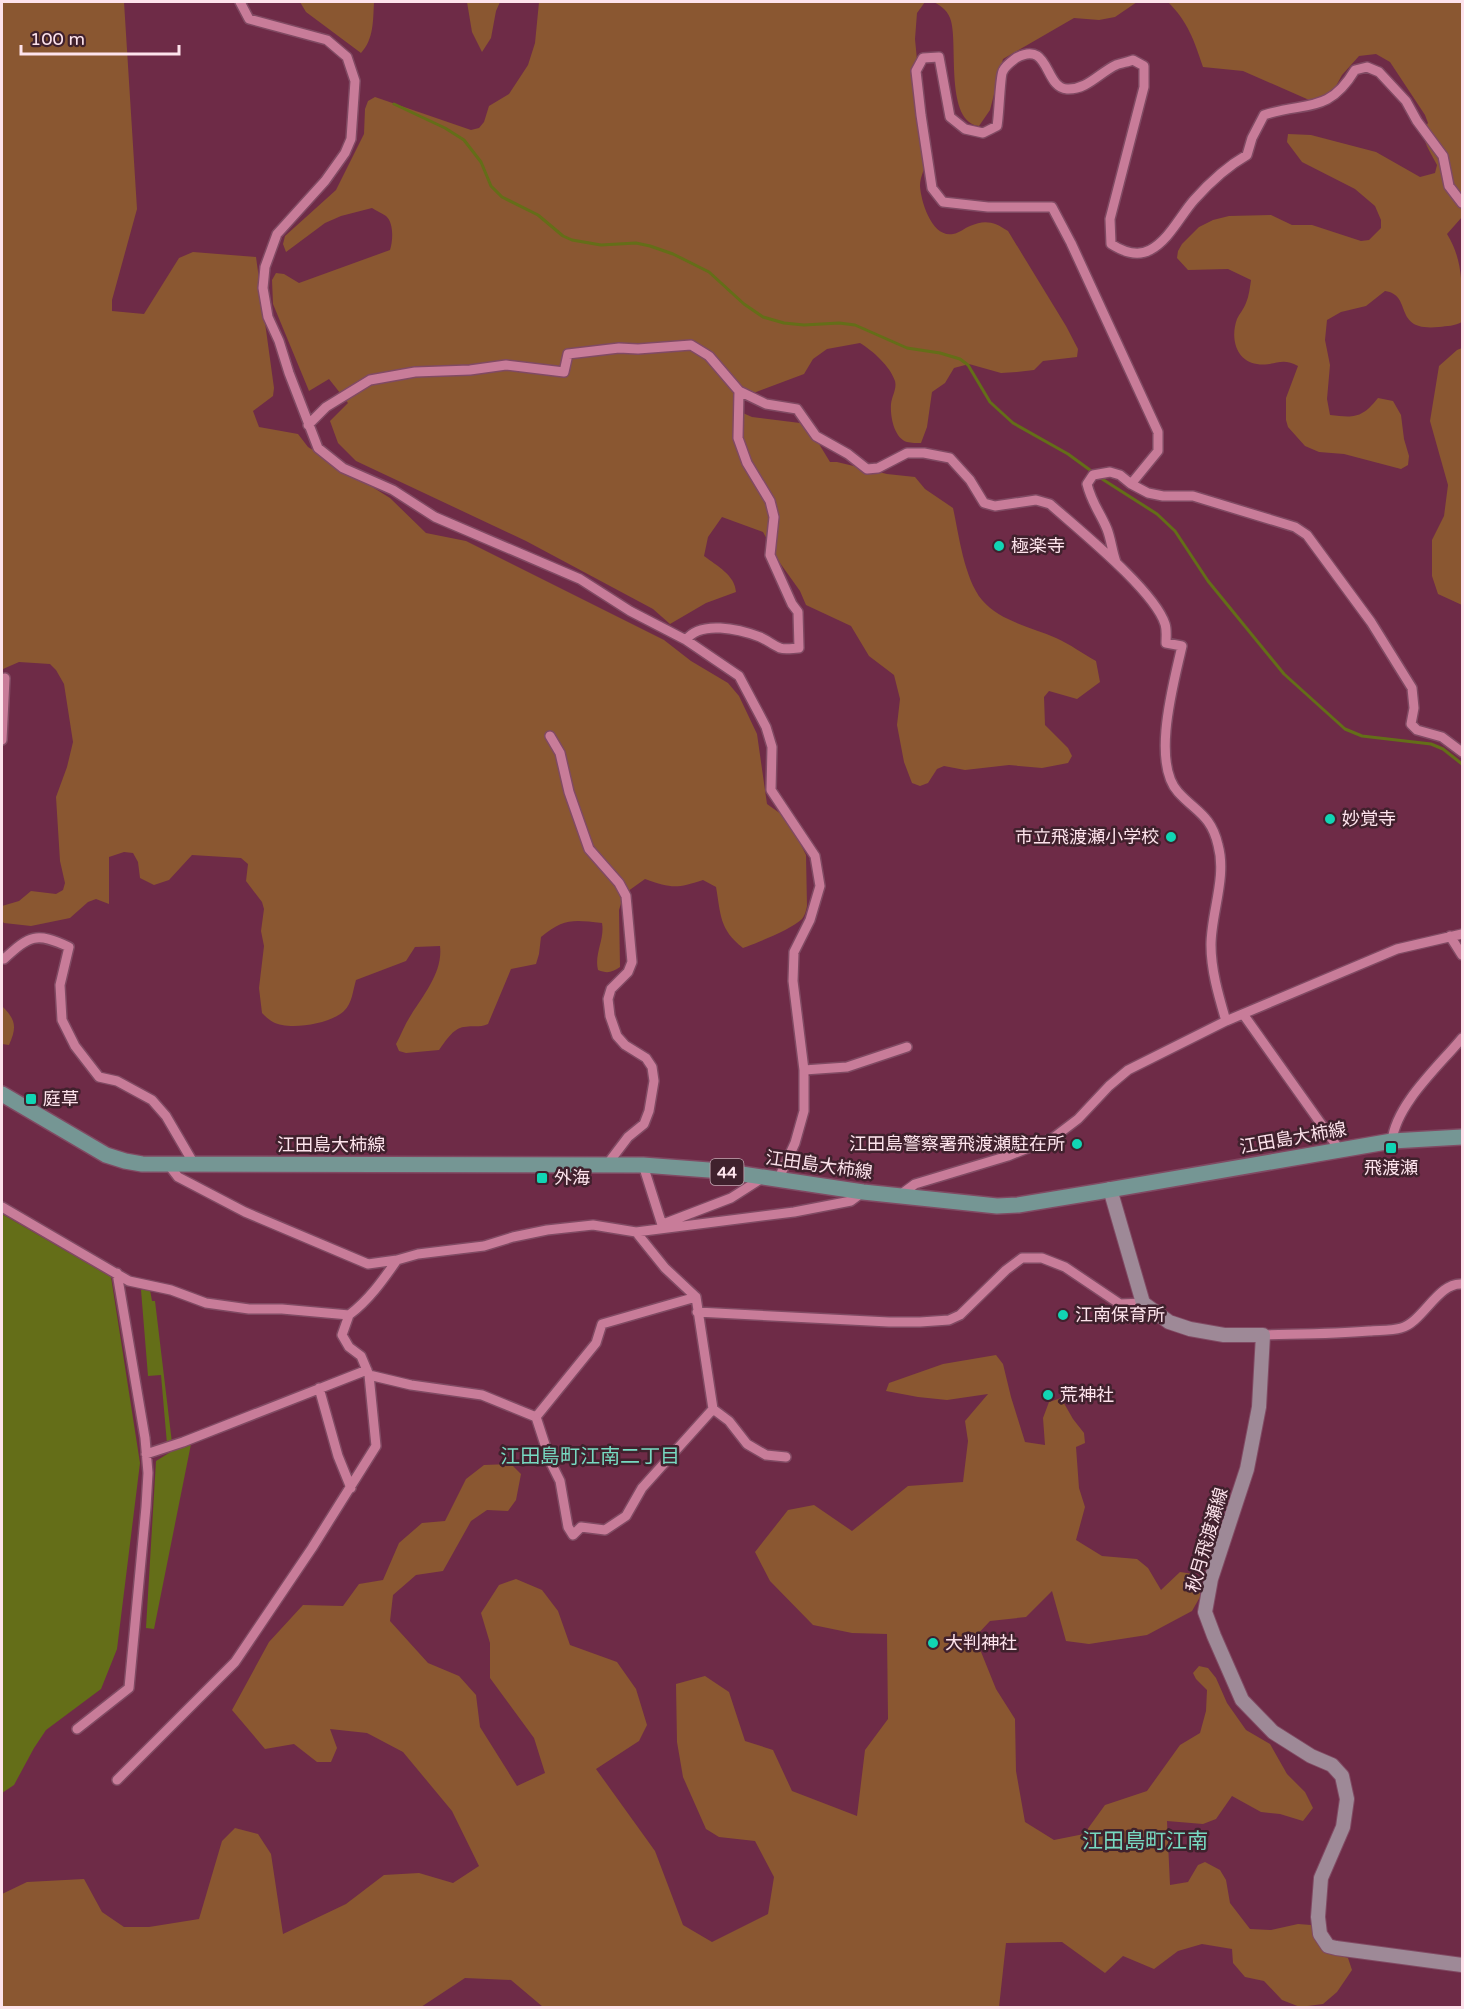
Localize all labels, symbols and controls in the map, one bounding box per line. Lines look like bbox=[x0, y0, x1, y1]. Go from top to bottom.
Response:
scale bar bbox=[21, 18, 178, 56]
text: 100 m bbox=[30, 28, 85, 50]
place label: 極楽寺 bbox=[1011, 535, 1065, 557]
marker: 極楽寺 bbox=[992, 539, 1006, 553]
place label: 妙覚寺 bbox=[1342, 808, 1396, 830]
marker: 妙覚寺 bbox=[1323, 812, 1337, 826]
place label: 市立飛渡瀬小学校 bbox=[1015, 826, 1159, 848]
marker: 市立飛渡瀬小学校 bbox=[1164, 830, 1178, 844]
place label: 庭草 bbox=[43, 1088, 79, 1110]
marker: 庭草 bbox=[24, 1092, 38, 1106]
street label: 江田島大柿線 bbox=[1238, 1118, 1348, 1158]
place label: 江田島警察署飛渡瀬駐在所 bbox=[849, 1133, 1065, 1155]
street label: 江田島大柿線 bbox=[277, 1134, 385, 1156]
marker: 江田島警察署飛渡瀬駐在所 bbox=[1070, 1137, 1084, 1151]
marker: 飛渡瀬 bbox=[1384, 1141, 1398, 1155]
street label: 江田島大柿線 bbox=[764, 1147, 874, 1183]
place label: 飛渡瀬 bbox=[1364, 1157, 1418, 1179]
road number: 44 bbox=[710, 1159, 744, 1185]
place label: 外海 bbox=[554, 1167, 590, 1189]
marker: 外海 bbox=[535, 1171, 549, 1185]
place label: 江南保育所 bbox=[1075, 1304, 1165, 1326]
marker: 江南保育所 bbox=[1056, 1308, 1070, 1322]
place label: 荒神社 bbox=[1060, 1384, 1114, 1406]
marker: 荒神社 bbox=[1041, 1388, 1055, 1402]
district label: 江田島町江南二丁目 bbox=[500, 1445, 680, 1469]
street label: 秋月飛渡瀬線 bbox=[1182, 1485, 1232, 1595]
place label: 大判神社 bbox=[945, 1632, 1017, 1654]
marker: 大判神社 bbox=[926, 1636, 940, 1650]
district label: 江田島町江南 bbox=[1082, 1829, 1208, 1854]

